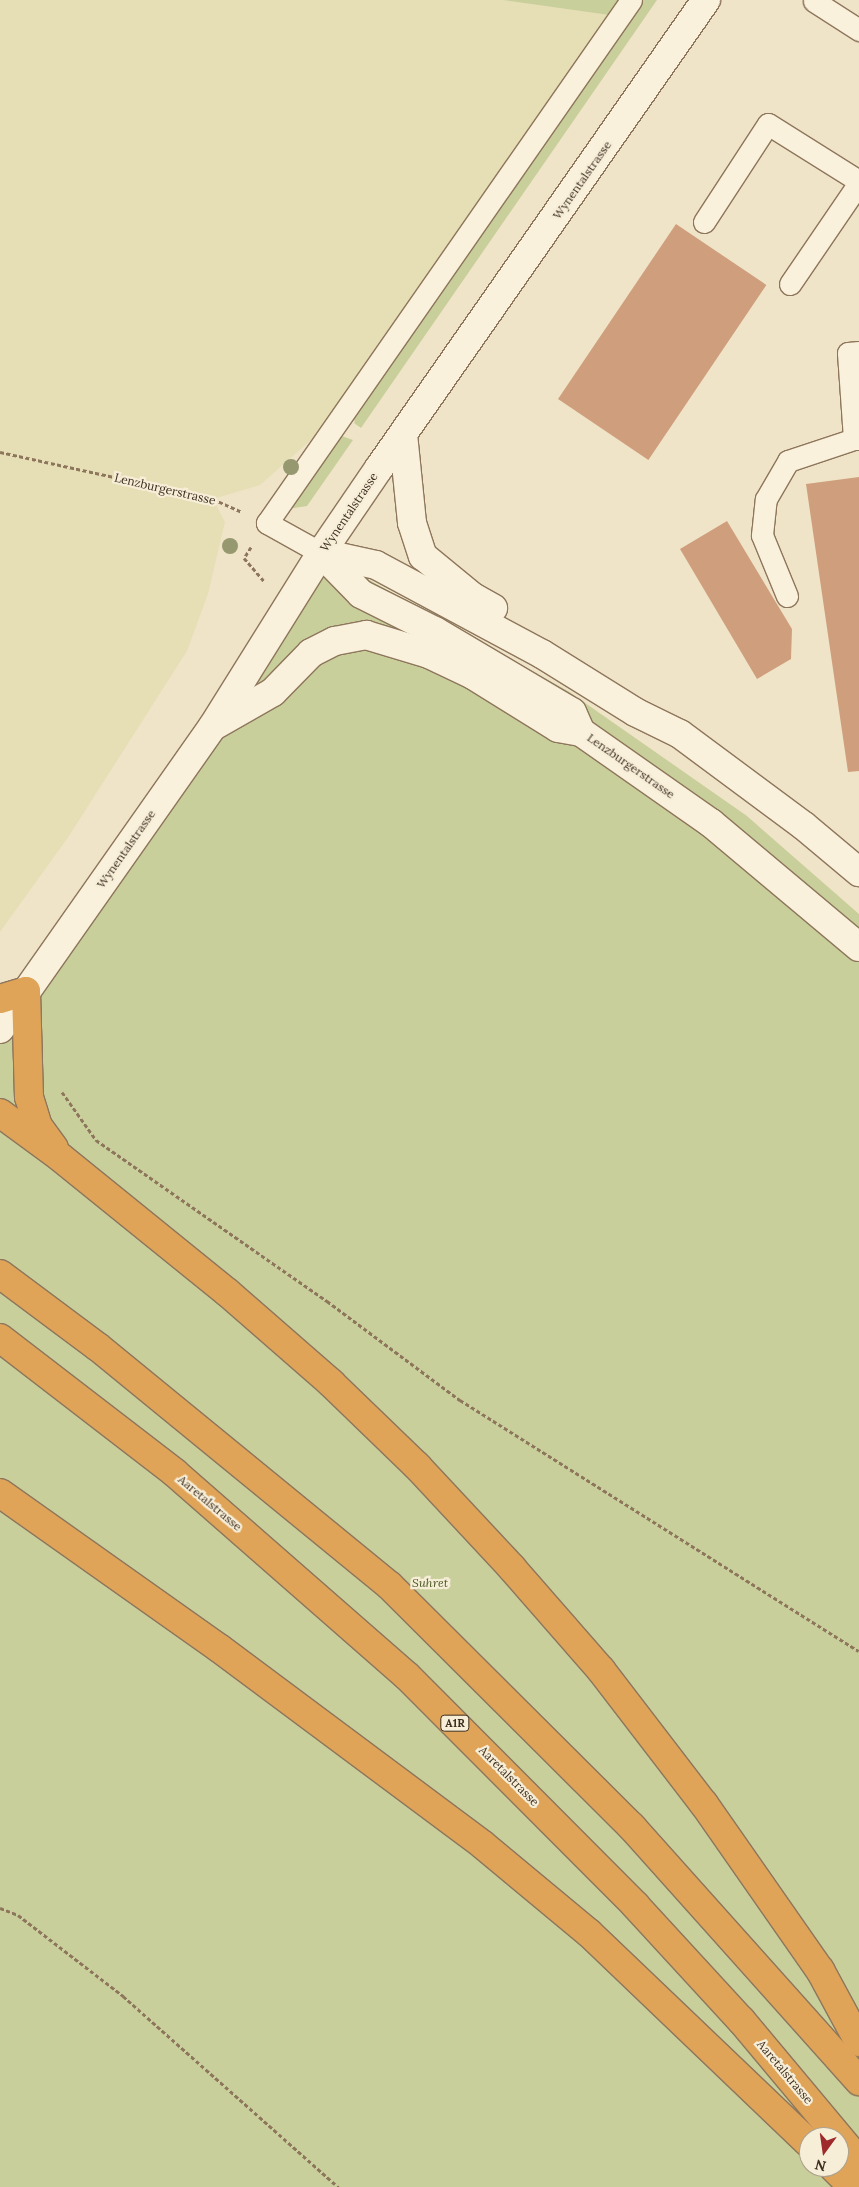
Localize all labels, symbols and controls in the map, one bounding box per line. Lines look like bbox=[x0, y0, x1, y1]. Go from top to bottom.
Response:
street label: Wynentalstrasse bbox=[550, 138, 614, 222]
street label: Lenzburgerstrasse bbox=[113, 470, 217, 508]
street label: Wynentalstrasse bbox=[317, 470, 381, 554]
street label: Lenzburgerstrasse bbox=[584, 730, 678, 802]
street label: Wynentalstrasse bbox=[94, 807, 158, 891]
street label: Aaretalstrasse bbox=[175, 1472, 245, 1534]
park label: Suhret bbox=[412, 1576, 448, 1590]
road number: A1R bbox=[440, 1715, 470, 1732]
street label: Aaretalstrasse bbox=[476, 1743, 542, 1809]
street label: Aaretalstrasse bbox=[754, 2037, 816, 2107]
north arrow bbox=[799, 2127, 849, 2177]
text: N bbox=[813, 2156, 828, 2176]

